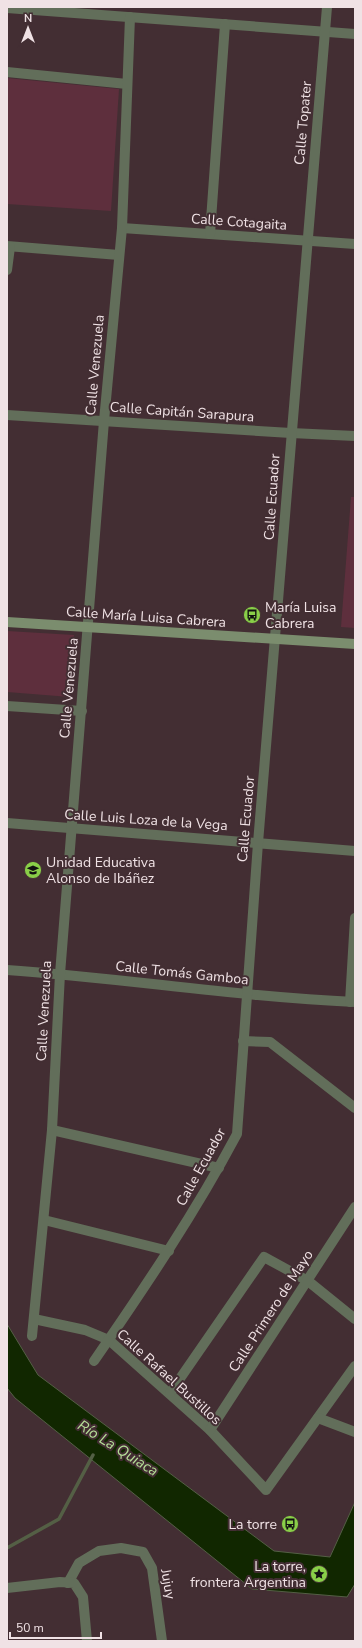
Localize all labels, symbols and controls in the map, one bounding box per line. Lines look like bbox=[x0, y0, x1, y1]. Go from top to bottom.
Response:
north arrow bbox=[8, 8, 48, 48]
text: N bbox=[24, 11, 32, 26]
street label: Calle Topater bbox=[290, 80, 316, 166]
street label: Calle Cotagaita bbox=[190, 209, 288, 235]
street label: Calle Venezuela bbox=[81, 314, 109, 416]
street label: Calle Capitán Sarapura bbox=[109, 397, 255, 427]
street label: Calle Ecuador bbox=[259, 453, 285, 541]
place label: María Luisa Cabrera bbox=[265, 598, 336, 633]
street label: Calle María Luisa Cabrera bbox=[65, 602, 227, 632]
bus stop icon: María Luisa Cabrera bbox=[242, 605, 262, 625]
street label: Calle Venezuela bbox=[55, 637, 83, 739]
street label: Calle Ecuador bbox=[233, 775, 259, 863]
street label: Calle Luis Loza de la Vega bbox=[64, 805, 228, 835]
place label: Unidad Educativa Alonso de Ibáñez bbox=[46, 853, 155, 888]
school or university icon: Unidad Educativa Alonso de Ibáñez bbox=[23, 860, 43, 880]
street label: Calle Tomás Gamboa bbox=[115, 957, 249, 989]
street label: Calle Venezuela bbox=[32, 960, 56, 1062]
street label: Calle Ecuador bbox=[172, 1124, 230, 1210]
street label: Calle Primero de Mayo bbox=[224, 1246, 318, 1376]
street label: Calle Rafael Bustillos bbox=[113, 1325, 226, 1429]
water label: Río La Quiaca bbox=[74, 1415, 162, 1481]
bus stop icon: La torre bbox=[280, 1514, 300, 1534]
place label: La torre bbox=[228, 1515, 277, 1534]
place label: La torre, frontera Argentina bbox=[190, 1557, 306, 1592]
place icon: La torre, frontera Argentina bbox=[309, 1564, 329, 1584]
street label: Jujuy bbox=[156, 1566, 180, 1602]
scale bar bbox=[10, 1614, 101, 1640]
text: 50 m bbox=[16, 1620, 44, 1636]

